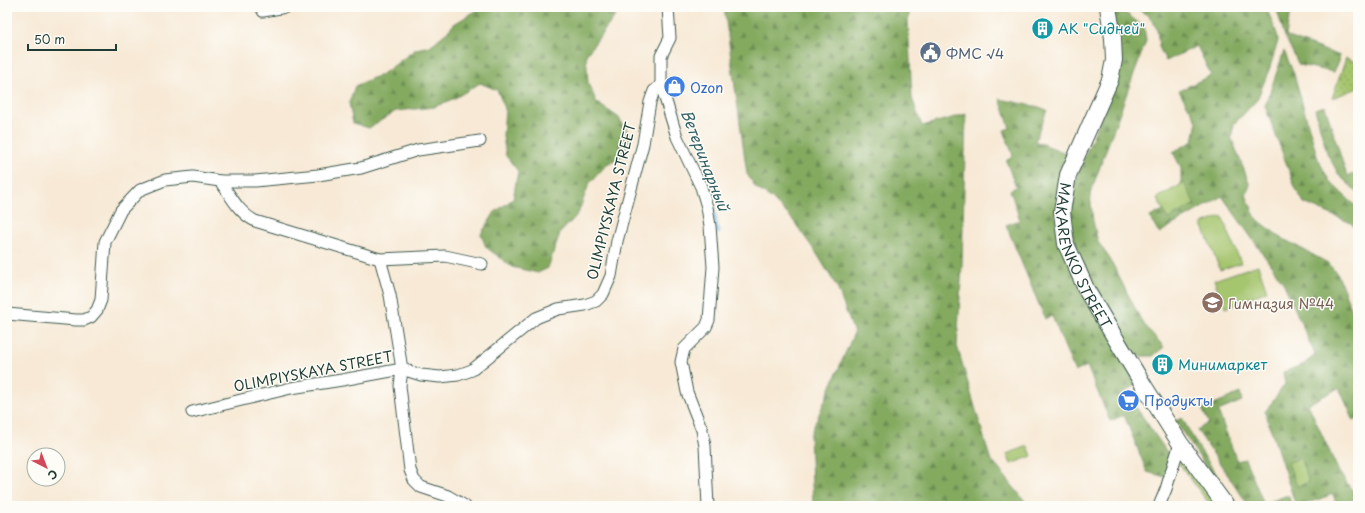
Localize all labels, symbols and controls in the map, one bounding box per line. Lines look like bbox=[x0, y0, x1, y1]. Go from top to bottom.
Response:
building icon: АК "Сидней" bbox=[1029, 15, 1055, 41]
place label: АК "Сидней" bbox=[1058, 18, 1145, 39]
scale bar bbox=[28, 26, 116, 52]
text: 50 m bbox=[34, 30, 65, 48]
public building icon: ФМС √4 bbox=[918, 40, 944, 66]
place label: ФМС √4 bbox=[946, 43, 1004, 64]
shop icon: Ozon bbox=[662, 74, 688, 100]
place label: Ozon bbox=[690, 77, 723, 98]
water label: Ветеринарный bbox=[676, 106, 737, 216]
street label: OLIMPIYSKAYA STREET bbox=[581, 120, 641, 282]
street label: MAKARENKO STREET bbox=[1051, 181, 1118, 332]
school or university icon: Гимназия №44 bbox=[1199, 290, 1225, 316]
place label: Гимназия №44 bbox=[1228, 293, 1334, 314]
street label: OLIMPIYSKAYA STREET bbox=[232, 345, 395, 397]
building icon: Минимаркет bbox=[1149, 351, 1175, 377]
place label: Минимаркет bbox=[1178, 354, 1268, 375]
supermarket icon: Продукты bbox=[1116, 387, 1142, 413]
place label: Продукты bbox=[1144, 390, 1213, 411]
north arrow bbox=[26, 447, 66, 487]
text: С bbox=[44, 466, 62, 484]

